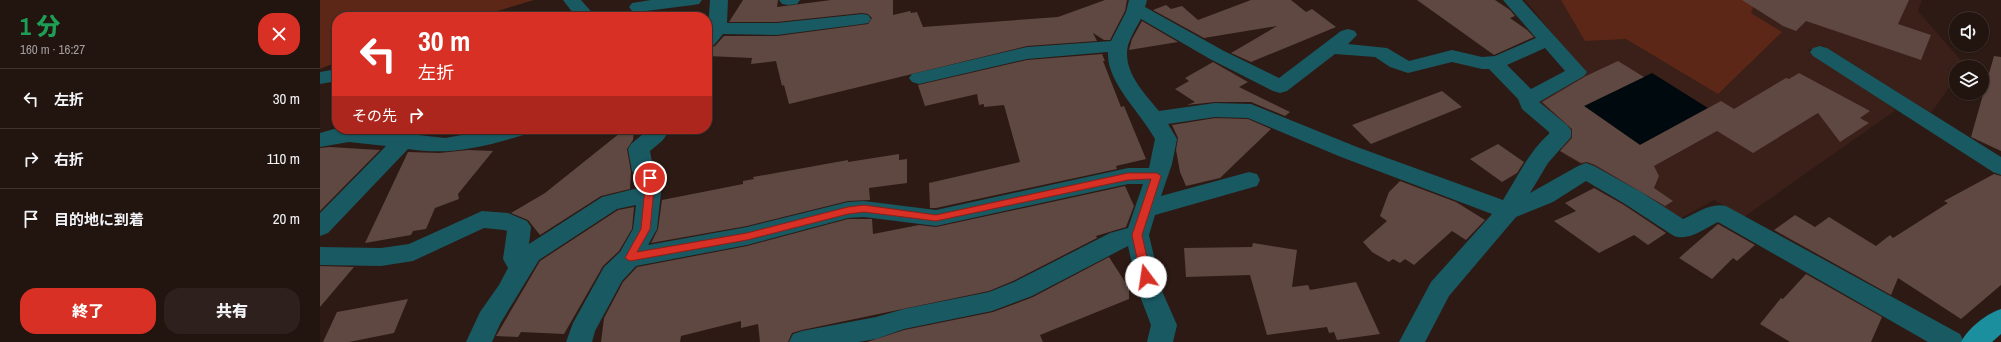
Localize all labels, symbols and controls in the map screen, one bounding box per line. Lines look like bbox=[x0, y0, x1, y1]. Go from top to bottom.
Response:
text: 1 分 bbox=[20, 10, 60, 42]
map controls bbox=[1949, 12, 1989, 100]
button: sound bbox=[1949, 12, 1989, 52]
button: close bbox=[258, 13, 300, 55]
text: 30 m bbox=[418, 22, 470, 60]
icon: left bbox=[352, 28, 404, 80]
text: 160 m · 16:27 bbox=[20, 41, 85, 58]
text: 左折 bbox=[418, 60, 454, 85]
button: layers bbox=[1949, 60, 1989, 100]
icon: left bbox=[20, 88, 42, 110]
text: 30 m bbox=[273, 88, 300, 109]
text: 左折 bbox=[54, 89, 84, 110]
icon: right bbox=[405, 104, 427, 126]
text: その先 bbox=[352, 105, 397, 126]
icon: right bbox=[20, 148, 42, 170]
text: 110 m bbox=[267, 148, 300, 169]
text: 右折 bbox=[54, 149, 84, 170]
pin bbox=[633, 161, 667, 195]
icon: arrive bbox=[639, 167, 661, 189]
icon: arrive bbox=[20, 208, 42, 230]
text: 20 m bbox=[273, 208, 300, 229]
text: 目的地に到着 bbox=[54, 209, 144, 230]
position arrow bbox=[1125, 256, 1167, 298]
button: 終了 bbox=[20, 288, 156, 334]
button: 共有 bbox=[164, 288, 300, 334]

